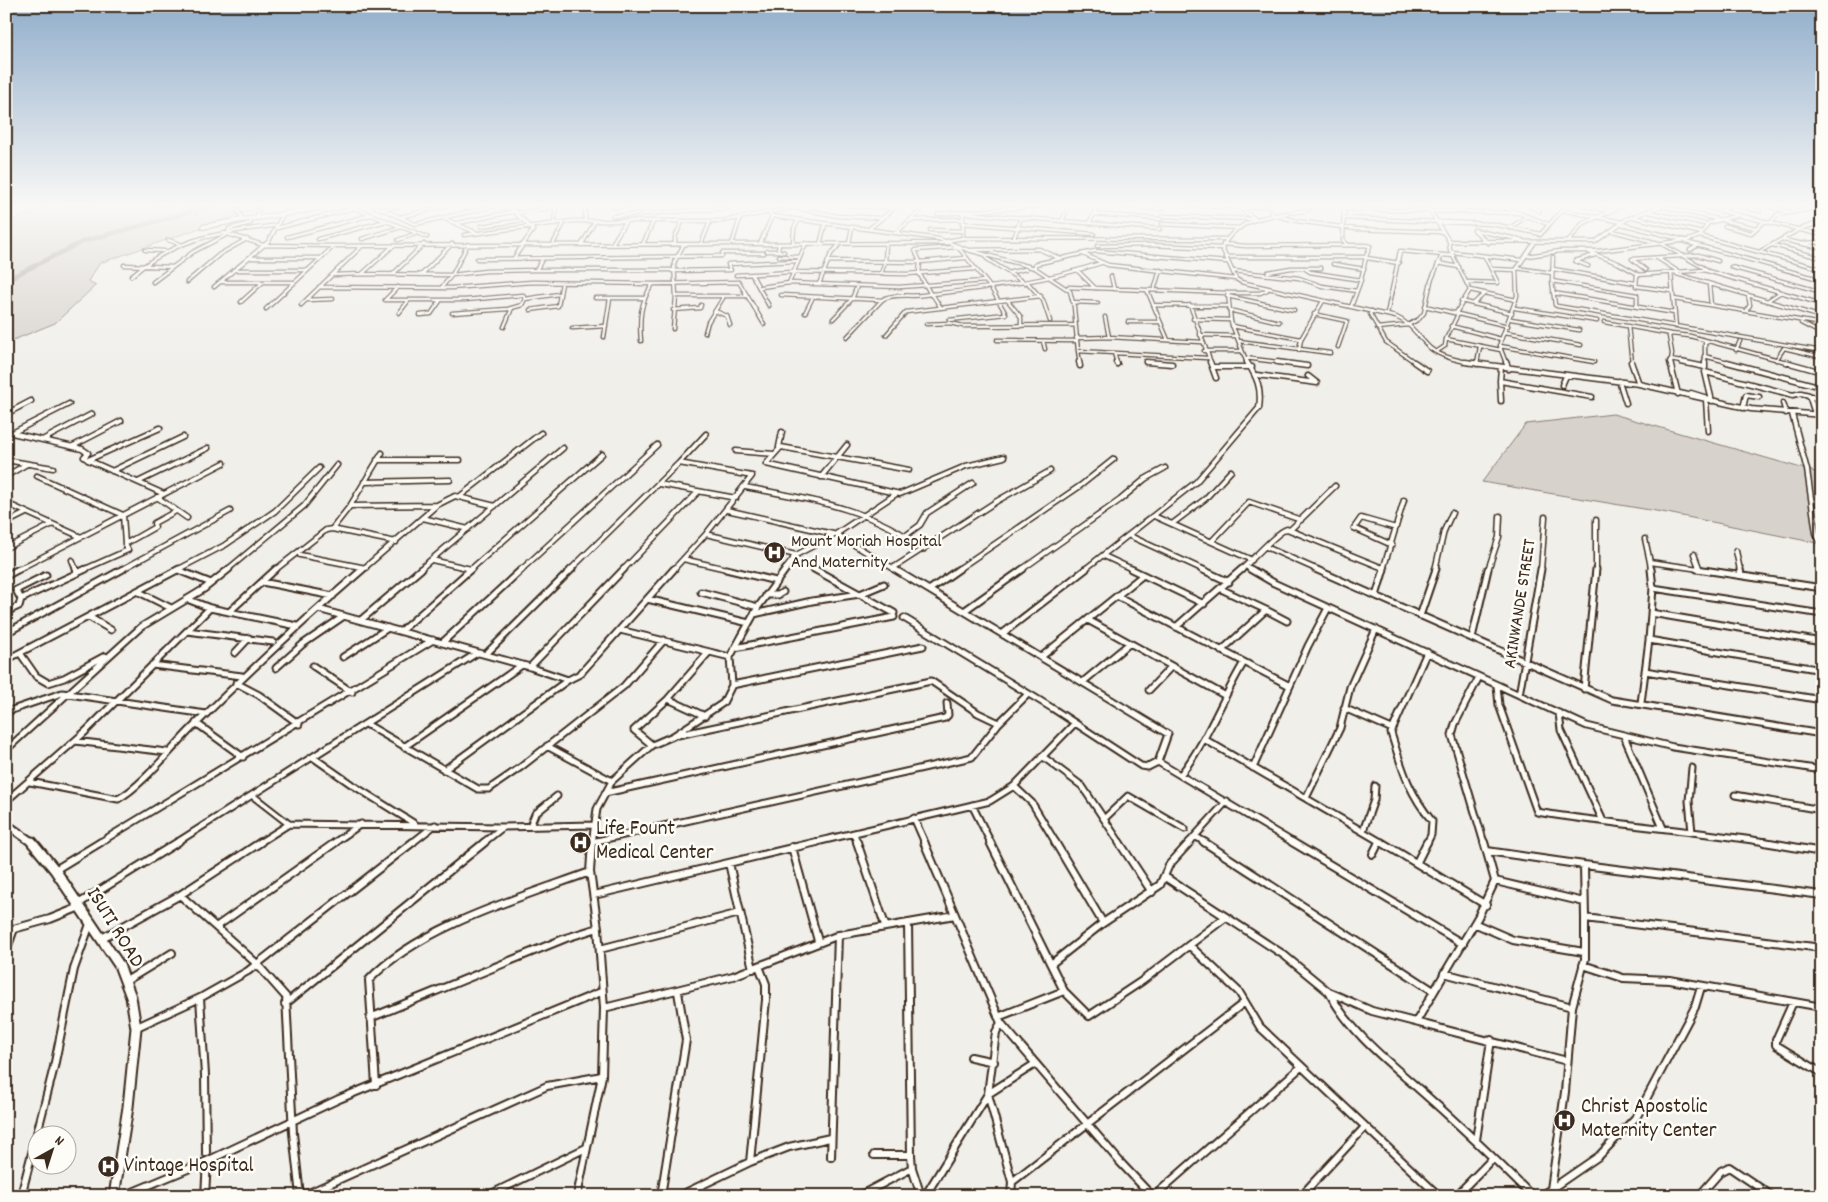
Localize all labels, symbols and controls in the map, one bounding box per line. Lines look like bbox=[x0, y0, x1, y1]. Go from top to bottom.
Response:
place label: Mount Moriah Hospital And Maternity bbox=[791, 530, 942, 576]
street label: AKINWANDE STREET bbox=[1498, 537, 1544, 671]
hospital icon: Mount Moriah Hospital And Maternity bbox=[763, 540, 787, 564]
place label: Life Fount Medical Center bbox=[596, 815, 714, 869]
hospital icon: Life Fount Medical Center bbox=[568, 830, 592, 854]
street label: ISUTI ROAD bbox=[77, 882, 151, 974]
place label: Christ Apostolic Maternity Center bbox=[1581, 1093, 1717, 1147]
hospital icon: Christ Apostolic Maternity Center bbox=[1553, 1108, 1577, 1132]
north arrow bbox=[28, 1124, 78, 1174]
text: N bbox=[50, 1132, 68, 1151]
place label: Vintage Hospital bbox=[124, 1152, 254, 1182]
hospital icon: Vintage Hospital bbox=[96, 1155, 120, 1179]

